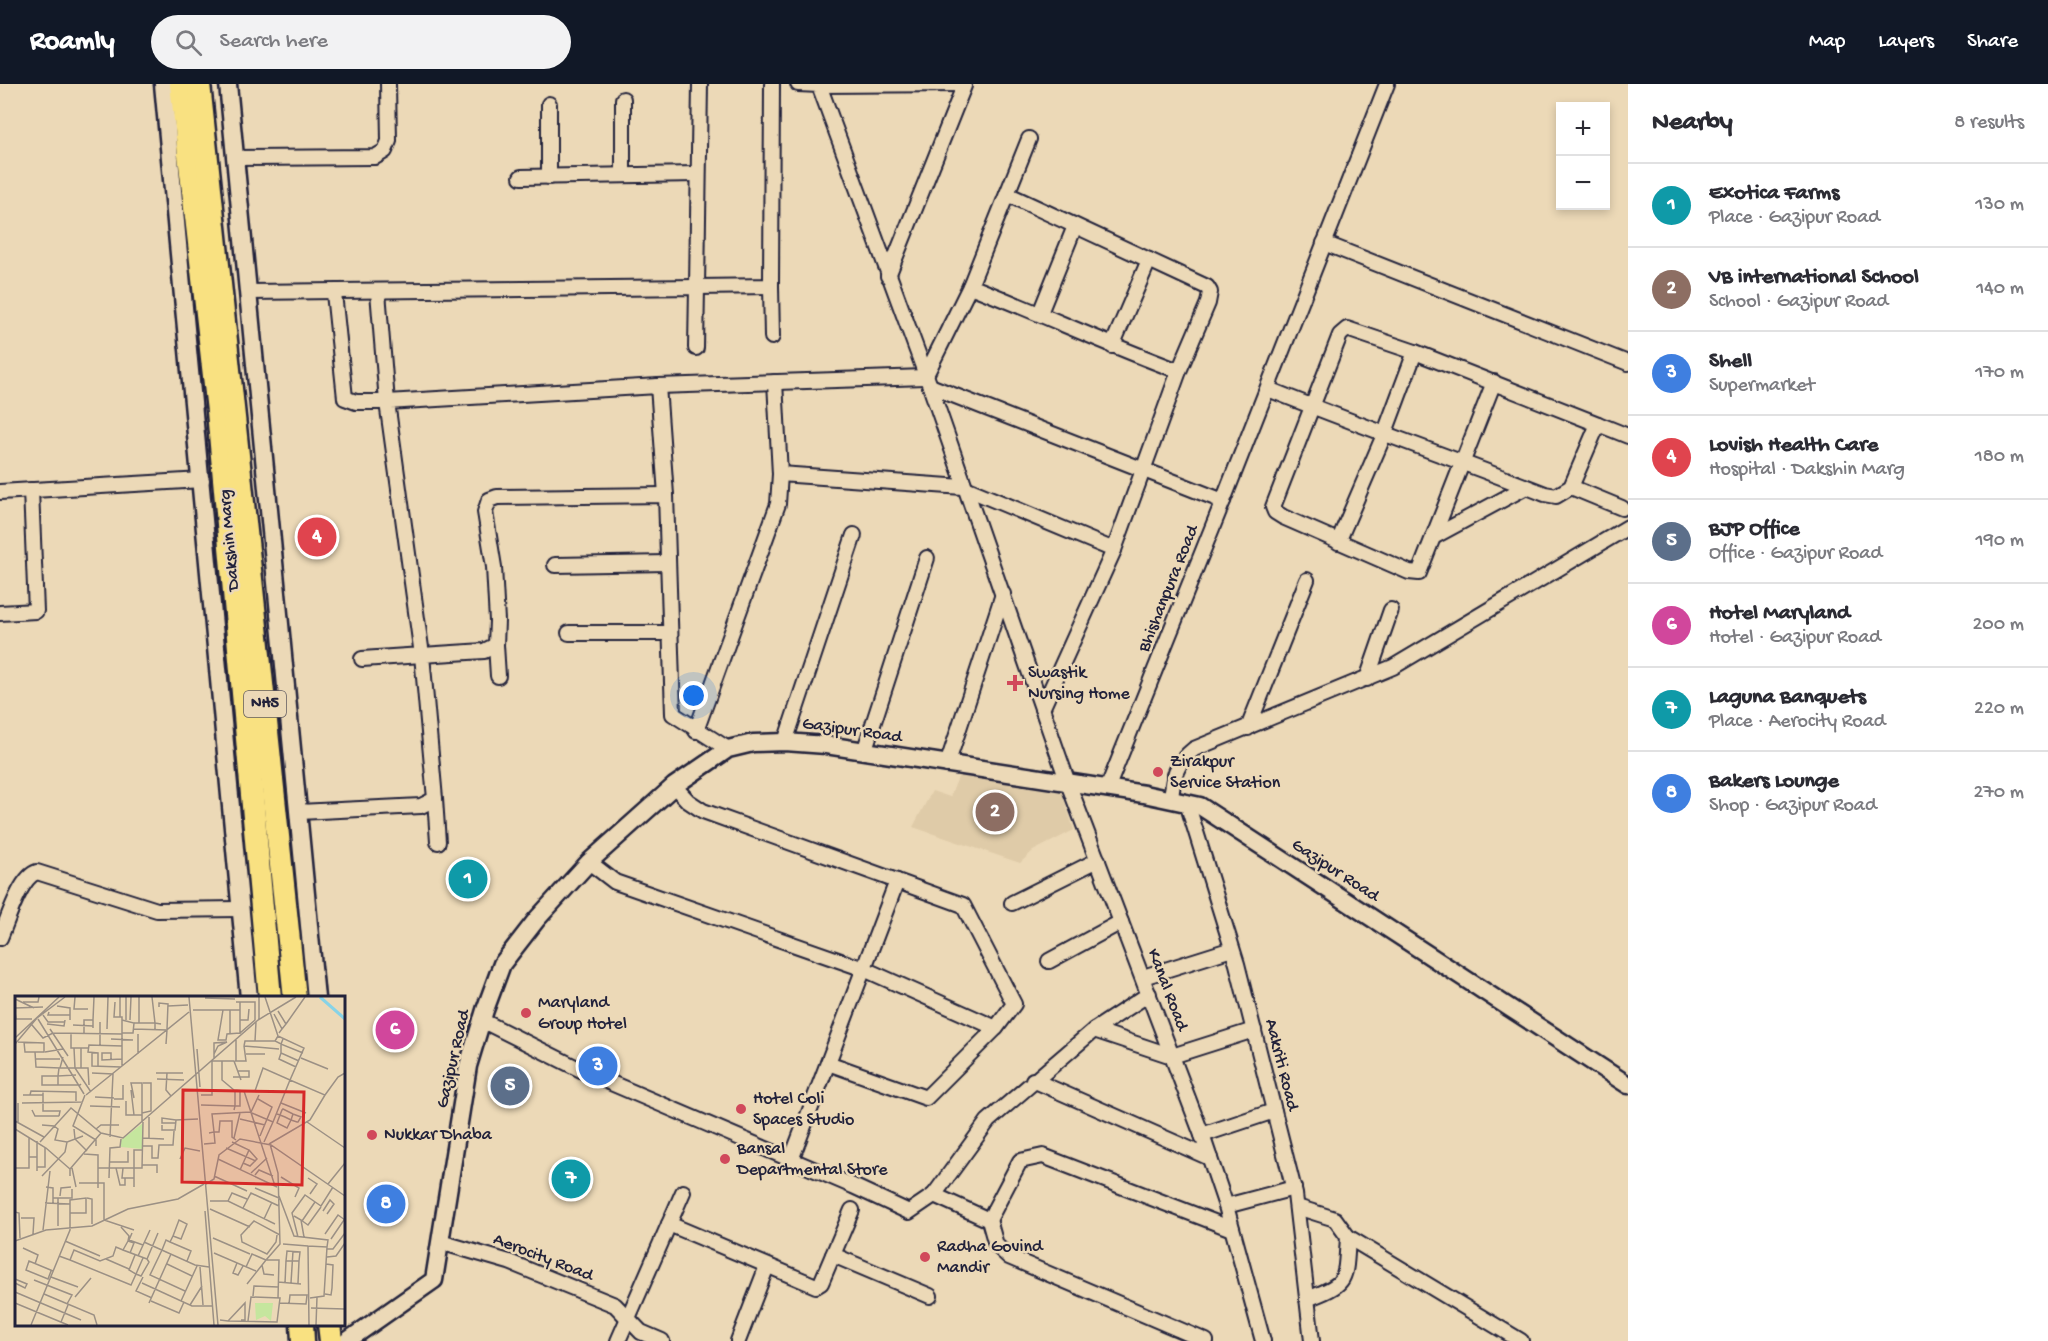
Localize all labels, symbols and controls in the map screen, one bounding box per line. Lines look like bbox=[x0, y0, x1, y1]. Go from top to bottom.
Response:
search box bbox=[151, 15, 571, 69]
text: Roamly bbox=[30, 26, 115, 59]
icon: search bbox=[172, 26, 205, 59]
text: Search here bbox=[220, 29, 328, 55]
text: Map bbox=[1809, 30, 1845, 55]
text: Layers bbox=[1878, 30, 1934, 55]
text: Share bbox=[1967, 30, 2018, 55]
map controls bbox=[1556, 102, 1610, 210]
button: + bbox=[1556, 102, 1610, 156]
text: Nearby bbox=[1652, 108, 1733, 139]
text: 8 results bbox=[1954, 112, 2024, 135]
button: − bbox=[1556, 156, 1610, 210]
text: Exotica Farms bbox=[1709, 181, 1839, 207]
text: 1 bbox=[1667, 194, 1676, 217]
text: 130 m bbox=[1975, 194, 2024, 217]
text: Place · Gazipur Road bbox=[1709, 207, 1880, 230]
text: VB international School bbox=[1709, 265, 1919, 291]
text: 2 bbox=[1667, 278, 1676, 301]
text: 140 m bbox=[1976, 278, 2024, 301]
text: School · Gazipur Road bbox=[1709, 291, 1888, 314]
text: Shell bbox=[1709, 349, 1752, 375]
text: 3 bbox=[1666, 362, 1677, 385]
text: 170 m bbox=[1975, 362, 2024, 385]
text: Supermarket bbox=[1709, 375, 1815, 398]
text: Lovish Health Care bbox=[1709, 433, 1878, 459]
text: 4 bbox=[1667, 446, 1676, 469]
text: 180 m bbox=[1975, 446, 2024, 469]
text: Hospital · Dakshin Marg bbox=[1709, 459, 1905, 482]
street label: Dakshin Marg bbox=[215, 488, 245, 593]
pin: 4 bbox=[298, 514, 336, 560]
text: BJP Office bbox=[1709, 517, 1800, 543]
street label: Bhishanpura Road bbox=[1134, 521, 1205, 656]
text: 5 bbox=[1666, 530, 1677, 553]
text: 190 m bbox=[1976, 530, 2024, 553]
text: Office · Gazipur Road bbox=[1709, 543, 1882, 566]
text: Hotel Maryland bbox=[1709, 601, 1850, 627]
text: 6 bbox=[1666, 614, 1677, 637]
text: 200 m bbox=[1973, 614, 2024, 637]
text: Hotel · Gazipur Road bbox=[1709, 627, 1881, 650]
place label: Swastik Nursing Home bbox=[1028, 663, 1131, 705]
marker: Swastik Nursing Home bbox=[1006, 674, 1024, 692]
your location bbox=[679, 681, 708, 710]
text: Laguna Banquets bbox=[1709, 685, 1866, 711]
road number: NH5 bbox=[244, 691, 286, 717]
text: 7 bbox=[1666, 698, 1677, 721]
text: 220 m bbox=[1974, 698, 2024, 721]
text: Place · Aerocity Road bbox=[1709, 711, 1886, 734]
street label: Gazipur Road bbox=[801, 714, 905, 749]
place label: Zirakpur Service Station bbox=[1170, 752, 1281, 794]
marker: Zirakpur Service Station bbox=[1151, 765, 1165, 779]
text: Bakers Lounge bbox=[1709, 769, 1839, 795]
text: 8 bbox=[1666, 782, 1677, 805]
text: 270 m bbox=[1974, 782, 2024, 805]
pin: 2 bbox=[976, 790, 1014, 834]
text: Shop · Gazipur Road bbox=[1709, 795, 1877, 818]
street label: Gazipur Road bbox=[1287, 835, 1384, 908]
pin: 1 bbox=[448, 856, 488, 902]
street label: Kanal Road bbox=[1142, 946, 1193, 1035]
place label: Maryland Group Hotel bbox=[538, 993, 627, 1035]
inset map bbox=[15, 996, 345, 1326]
street label: Gazipur Road bbox=[432, 1006, 476, 1110]
marker: Maryland Group Hotel bbox=[519, 1006, 533, 1020]
pin: 6 bbox=[376, 1008, 414, 1052]
street label: Aakriti Road bbox=[1259, 1017, 1303, 1114]
pin: 3 bbox=[578, 1044, 618, 1088]
pin: 5 bbox=[490, 1064, 530, 1108]
place label: Hotel Coli Spaces Studio bbox=[753, 1089, 854, 1131]
marker: Hotel Coli Spaces Studio bbox=[734, 1102, 748, 1116]
place label: Nukkar Dhaba bbox=[384, 1125, 493, 1146]
marker: Nukkar Dhaba bbox=[365, 1128, 379, 1142]
place label: Bansal Departmental Store bbox=[736, 1139, 888, 1181]
marker: Bansal Departmental Store bbox=[718, 1152, 732, 1166]
pin: 7 bbox=[552, 1156, 590, 1202]
pin: 8 bbox=[366, 1182, 406, 1226]
street label: Aerocity Road bbox=[490, 1229, 597, 1287]
place label: Radha Govind Mandir bbox=[937, 1237, 1044, 1279]
marker: Radha Govind Mandir bbox=[918, 1250, 932, 1264]

